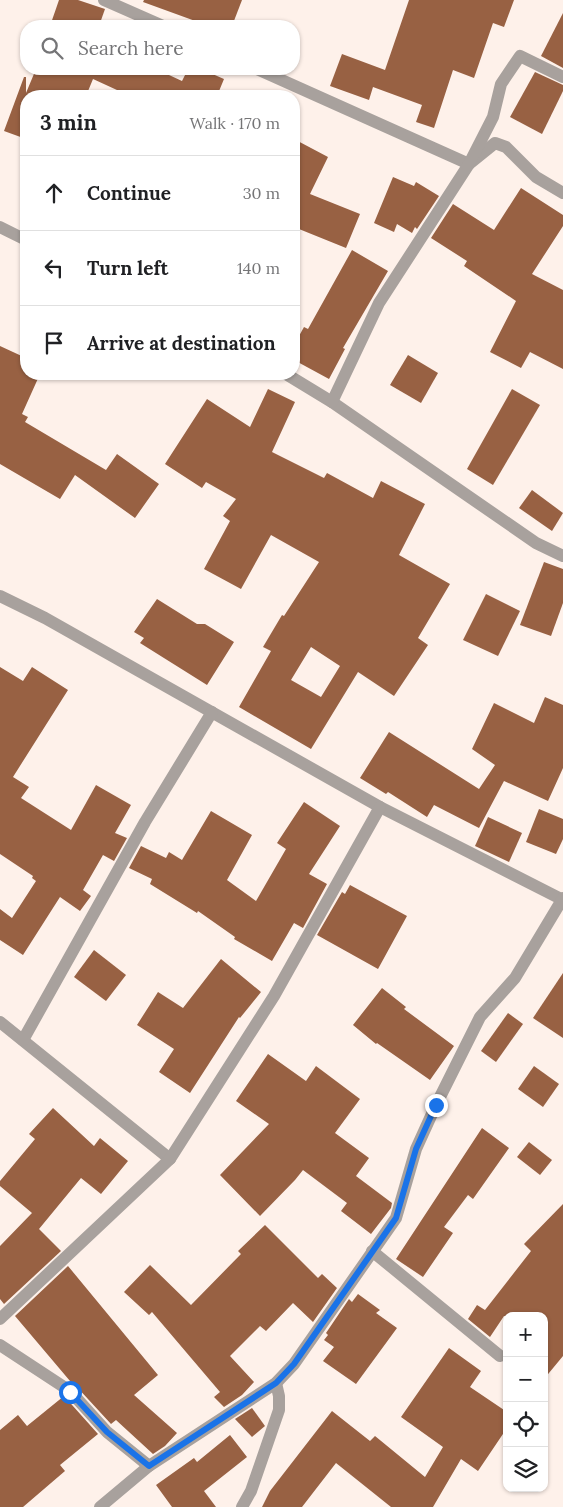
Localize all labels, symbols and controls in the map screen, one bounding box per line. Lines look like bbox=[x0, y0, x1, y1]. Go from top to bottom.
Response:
search box bbox=[20, 20, 300, 75]
icon: search bbox=[38, 34, 66, 62]
text: Search here bbox=[78, 36, 184, 60]
text: 3 min bbox=[40, 109, 97, 136]
text: Walk · 170 m bbox=[189, 113, 280, 133]
icon: ahead bbox=[40, 179, 68, 207]
text: Continue bbox=[87, 181, 171, 205]
text: 30 m bbox=[243, 183, 280, 203]
icon: left bbox=[40, 254, 68, 282]
text: Turn left bbox=[87, 256, 168, 280]
text: 140 m bbox=[237, 258, 280, 278]
icon: arrive bbox=[40, 329, 68, 357]
text: Arrive at destination bbox=[87, 331, 276, 355]
route end bbox=[425, 1094, 448, 1117]
map controls bbox=[503, 1312, 548, 1492]
button: + bbox=[503, 1312, 548, 1357]
button: − bbox=[503, 1357, 548, 1402]
route start bbox=[59, 1381, 82, 1404]
button: locate bbox=[503, 1402, 548, 1447]
button: layers bbox=[503, 1447, 548, 1492]

